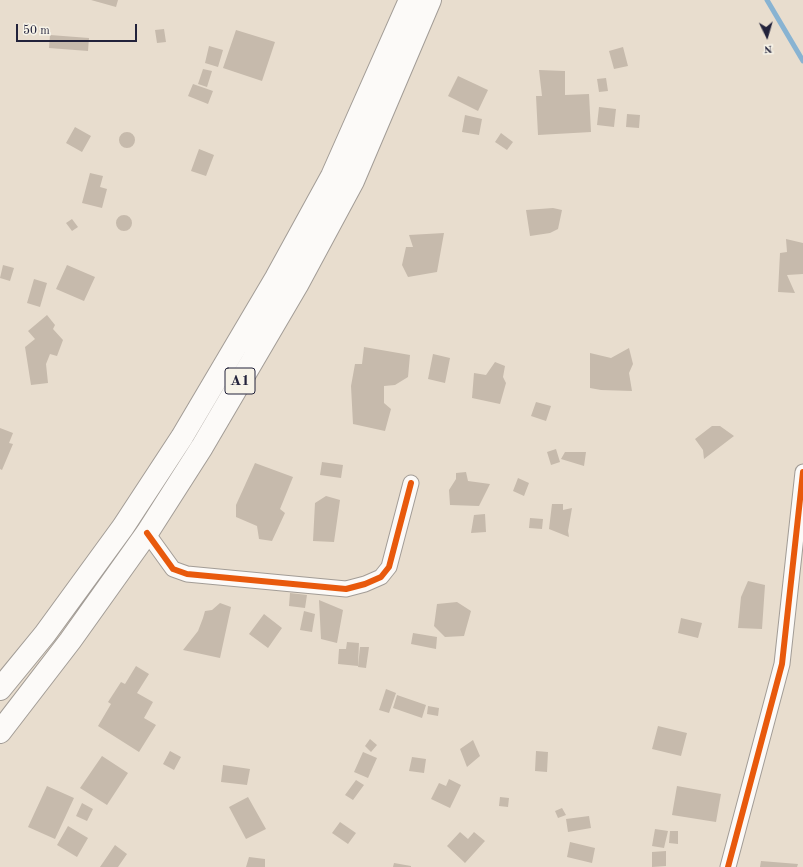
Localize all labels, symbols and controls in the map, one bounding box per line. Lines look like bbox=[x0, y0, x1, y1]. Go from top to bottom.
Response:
scale bar bbox=[18, 16, 139, 42]
north arrow bbox=[747, 16, 787, 56]
text: 50 m bbox=[23, 25, 50, 37]
text: N bbox=[763, 43, 773, 54]
road number: A1 bbox=[225, 368, 255, 394]

